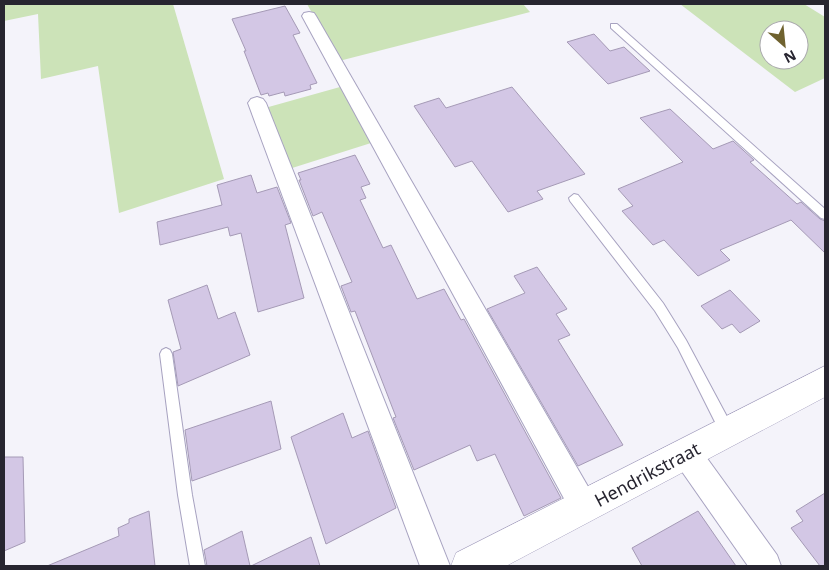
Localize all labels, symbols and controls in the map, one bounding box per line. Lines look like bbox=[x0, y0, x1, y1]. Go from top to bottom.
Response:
north arrow bbox=[759, 20, 809, 70]
text: N bbox=[781, 46, 800, 68]
street label: Hendrikstraat bbox=[590, 436, 704, 512]

